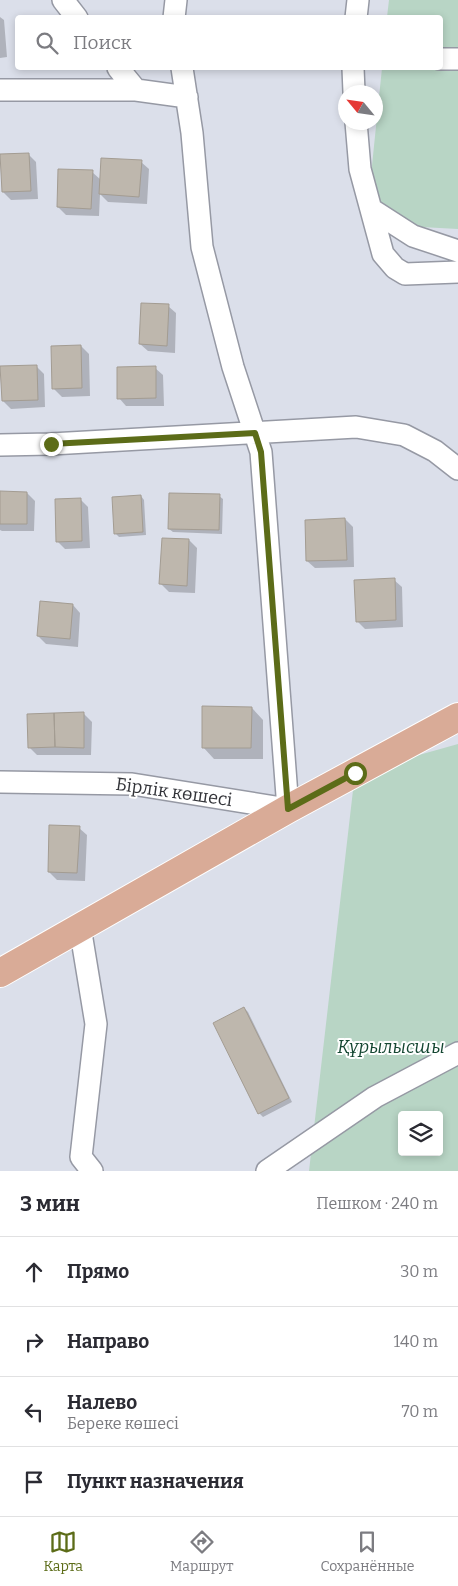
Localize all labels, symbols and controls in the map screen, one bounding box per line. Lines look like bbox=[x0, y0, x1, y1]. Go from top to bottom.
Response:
search box bbox=[15, 15, 443, 70]
icon: search bbox=[33, 29, 61, 57]
text: Поиск bbox=[73, 31, 132, 54]
north arrow bbox=[338, 85, 383, 130]
route end bbox=[40, 433, 63, 456]
route start bbox=[344, 762, 367, 785]
street label: Бірлік көшесі bbox=[114, 773, 234, 811]
park label: Құрылысшы bbox=[337, 1036, 445, 1058]
map controls bbox=[398, 1111, 443, 1156]
button: layers bbox=[398, 1111, 443, 1156]
text: 3 мин bbox=[20, 1191, 80, 1217]
text: Пешком · 240 m bbox=[316, 1194, 438, 1213]
icon: ahead bbox=[20, 1258, 48, 1286]
text: Прямо bbox=[67, 1260, 129, 1283]
text: 30 m bbox=[400, 1262, 438, 1281]
icon: right bbox=[20, 1328, 48, 1356]
text: Направо bbox=[67, 1330, 149, 1353]
text: 140 m bbox=[393, 1332, 438, 1351]
text: Налево bbox=[67, 1391, 137, 1414]
icon: left bbox=[20, 1398, 48, 1426]
text: 70 m bbox=[402, 1402, 438, 1421]
text: Береке көшесі bbox=[67, 1414, 179, 1433]
icon: arrive bbox=[20, 1468, 48, 1496]
text: Пункт назначения bbox=[67, 1470, 244, 1493]
tab: Карта bbox=[44, 1528, 83, 1575]
tab: Маршрут bbox=[170, 1528, 233, 1575]
tab: Сохранённые bbox=[320, 1528, 414, 1575]

